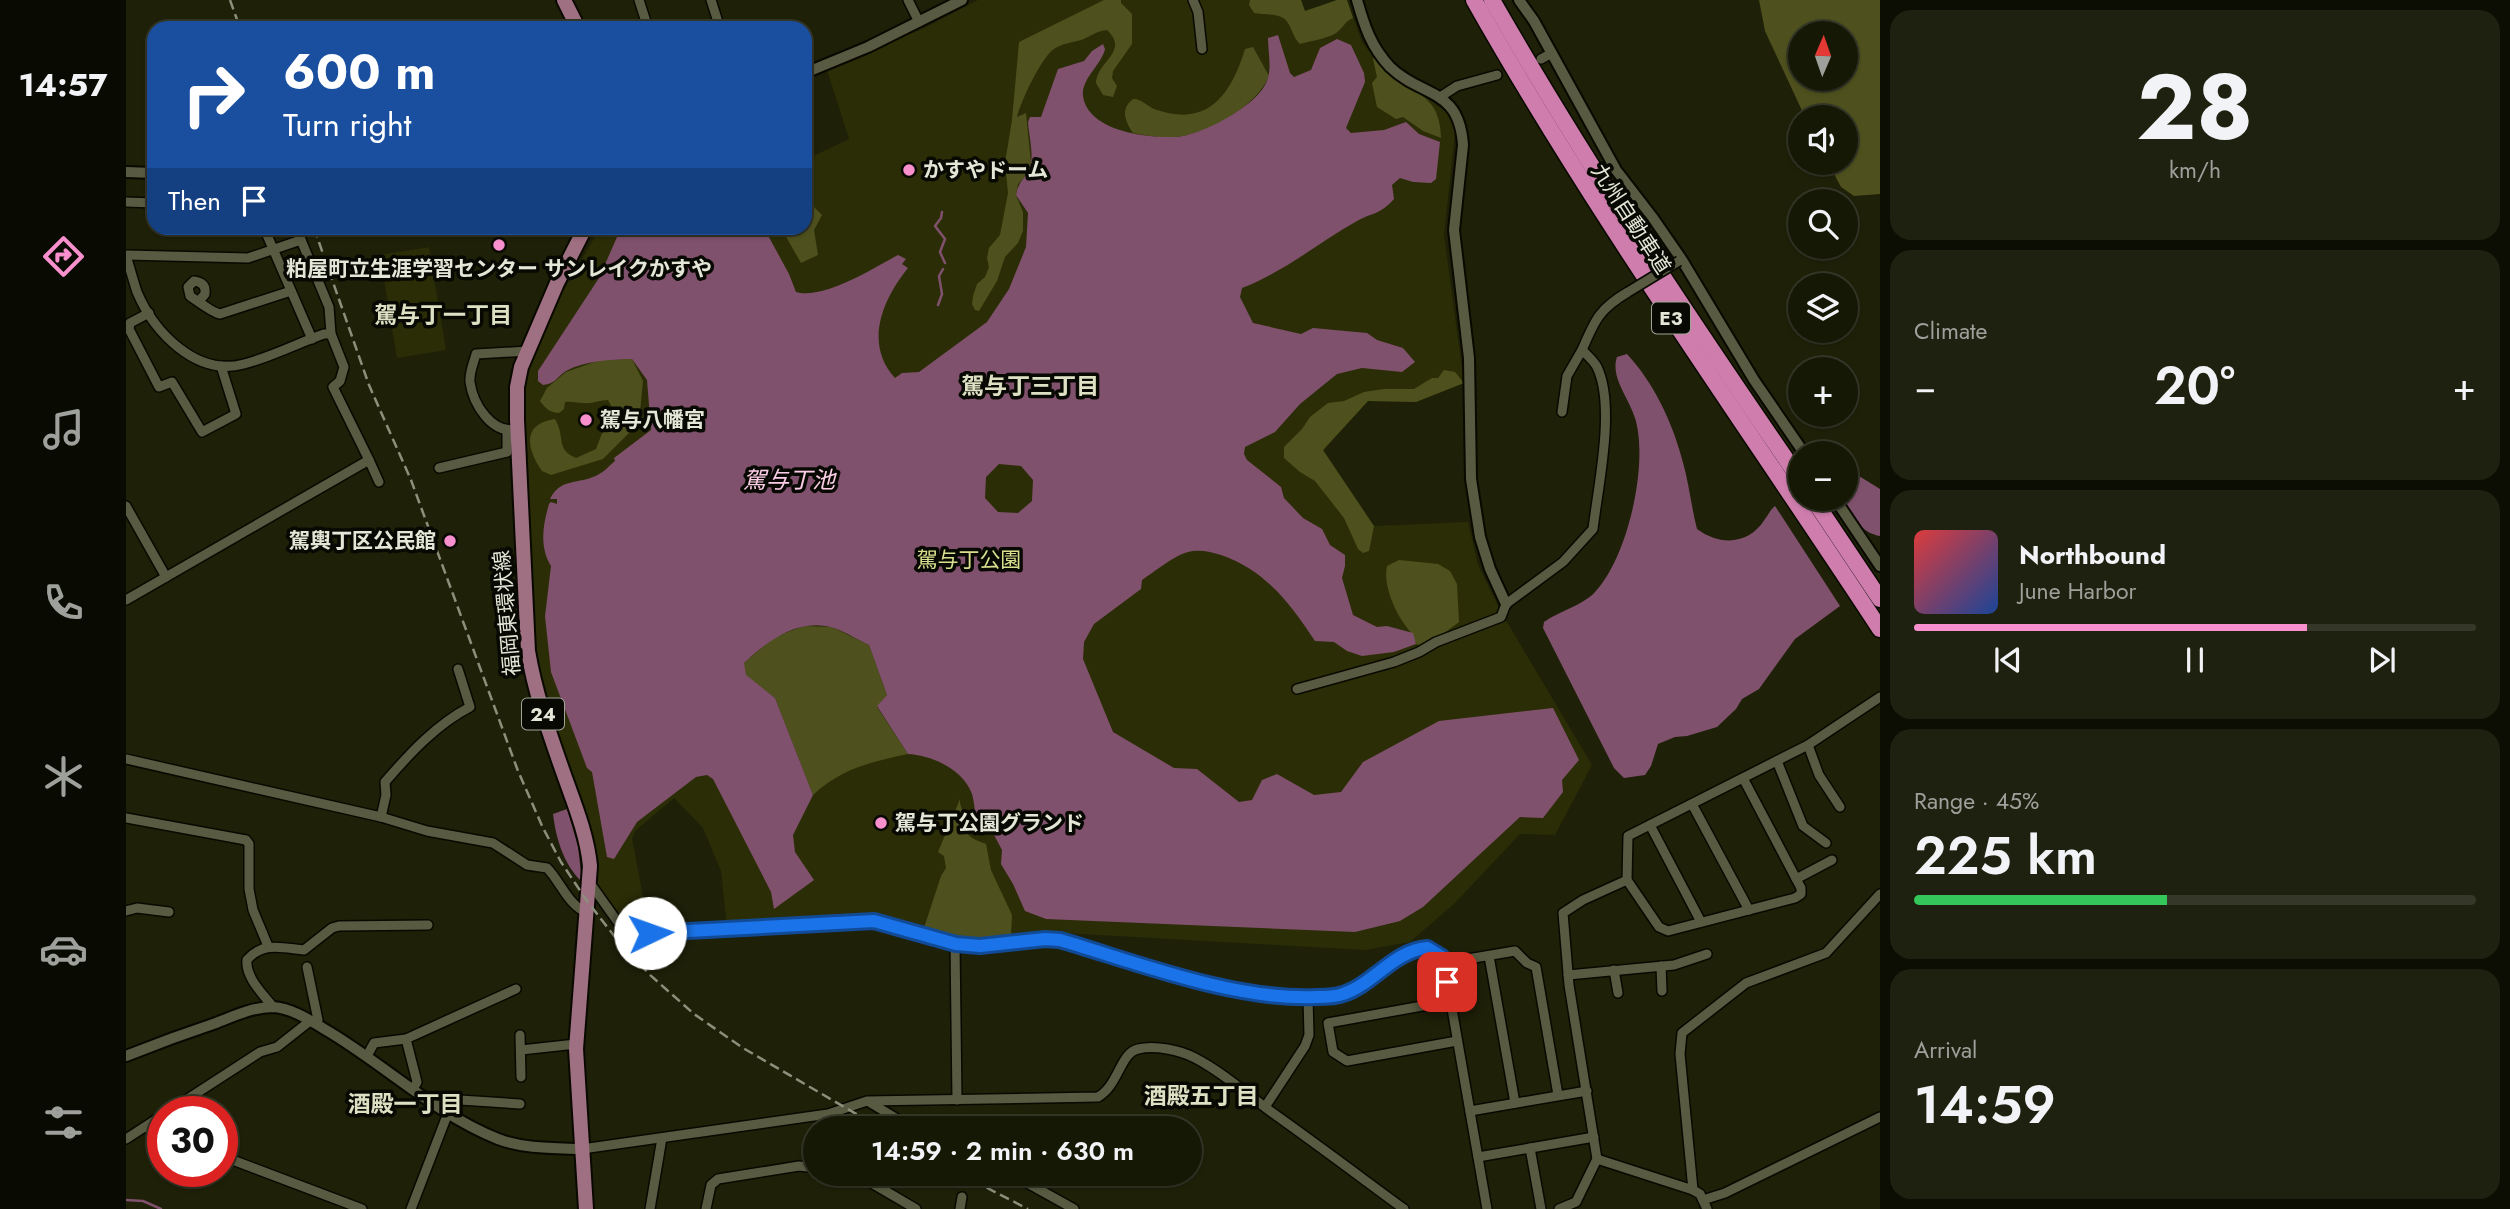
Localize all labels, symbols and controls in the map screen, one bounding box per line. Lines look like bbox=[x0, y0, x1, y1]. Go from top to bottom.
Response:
north arrow bbox=[1788, 21, 1858, 91]
map controls bbox=[1788, 21, 1858, 511]
text: 600 m bbox=[283, 37, 436, 107]
text: 28 bbox=[2137, 42, 2253, 173]
icon: right bbox=[168, 49, 259, 140]
text: 14:57 bbox=[19, 62, 107, 108]
text: Turn right bbox=[283, 102, 412, 148]
button: sound bbox=[1788, 105, 1858, 175]
text: km/h bbox=[2169, 153, 2221, 187]
place label: かすやドーム bbox=[923, 155, 1048, 185]
street label: 九州自動車道 bbox=[1584, 158, 1678, 280]
marker: かすやドーム bbox=[901, 162, 917, 178]
text: Then bbox=[168, 182, 221, 220]
icon: arrive bbox=[235, 182, 273, 220]
button: search bbox=[1788, 189, 1858, 259]
icon: directions bbox=[39, 232, 88, 281]
marker: 粕屋町立生涯学習センター サンレイクかすや bbox=[491, 237, 507, 253]
place label: 粕屋町立生涯学習センター サンレイクかすや bbox=[286, 254, 712, 284]
button: layers bbox=[1788, 273, 1858, 343]
district label: 駕与丁一丁目 bbox=[374, 298, 512, 332]
road number: E3 bbox=[1652, 302, 1690, 334]
text: Climate bbox=[1914, 314, 1987, 348]
text: 20° bbox=[2154, 348, 2235, 424]
button: + bbox=[1788, 357, 1858, 427]
text: − bbox=[1914, 359, 1936, 414]
text: + bbox=[2453, 359, 2476, 414]
district label: 駕与丁三丁目 bbox=[961, 369, 1099, 403]
icon: music bbox=[39, 405, 88, 454]
place label: 駕与八幡宮 bbox=[600, 405, 705, 435]
marker: 駕与八幡宮 bbox=[578, 412, 594, 428]
button: − bbox=[1788, 441, 1858, 511]
water label: 駕与丁池 bbox=[743, 463, 837, 497]
place label: 駕輿丁区公民館 bbox=[289, 526, 436, 556]
marker: 駕輿丁区公民館 bbox=[442, 533, 458, 549]
text: Northbound bbox=[2019, 536, 2166, 574]
park label: 駕与丁公園 bbox=[917, 545, 1022, 575]
street label: 福岡東環状線 bbox=[487, 549, 527, 677]
text: June Harbor bbox=[2019, 574, 2136, 608]
icon: phone bbox=[39, 578, 88, 627]
icon: previous bbox=[1989, 641, 2027, 679]
icon: pause bbox=[2176, 641, 2214, 679]
icon: next bbox=[2363, 641, 2401, 679]
road number: 24 bbox=[522, 698, 564, 730]
icon: climate bbox=[39, 752, 88, 801]
text: Range · 45% bbox=[1914, 784, 2039, 818]
place label: 駕与丁公園グランド bbox=[895, 808, 1084, 838]
marker: 駕与丁公園グランド bbox=[873, 815, 889, 831]
text: 225 km bbox=[1914, 818, 2097, 894]
position arrow bbox=[613, 896, 687, 970]
icon: car bbox=[39, 925, 88, 974]
pin bbox=[1417, 952, 1477, 1012]
icon: arrive bbox=[1428, 963, 1466, 1001]
text: Arrival bbox=[1914, 1033, 1977, 1067]
text: 14:59 bbox=[1914, 1067, 2056, 1143]
district label: 酒殿五丁目 bbox=[1144, 1079, 1259, 1113]
district label: 酒殿一丁目 bbox=[348, 1087, 463, 1121]
speed limit sign: 30 bbox=[147, 1096, 238, 1187]
icon: filters bbox=[39, 1098, 88, 1147]
text: 14:59 · 2 min · 630 m bbox=[871, 1132, 1134, 1170]

